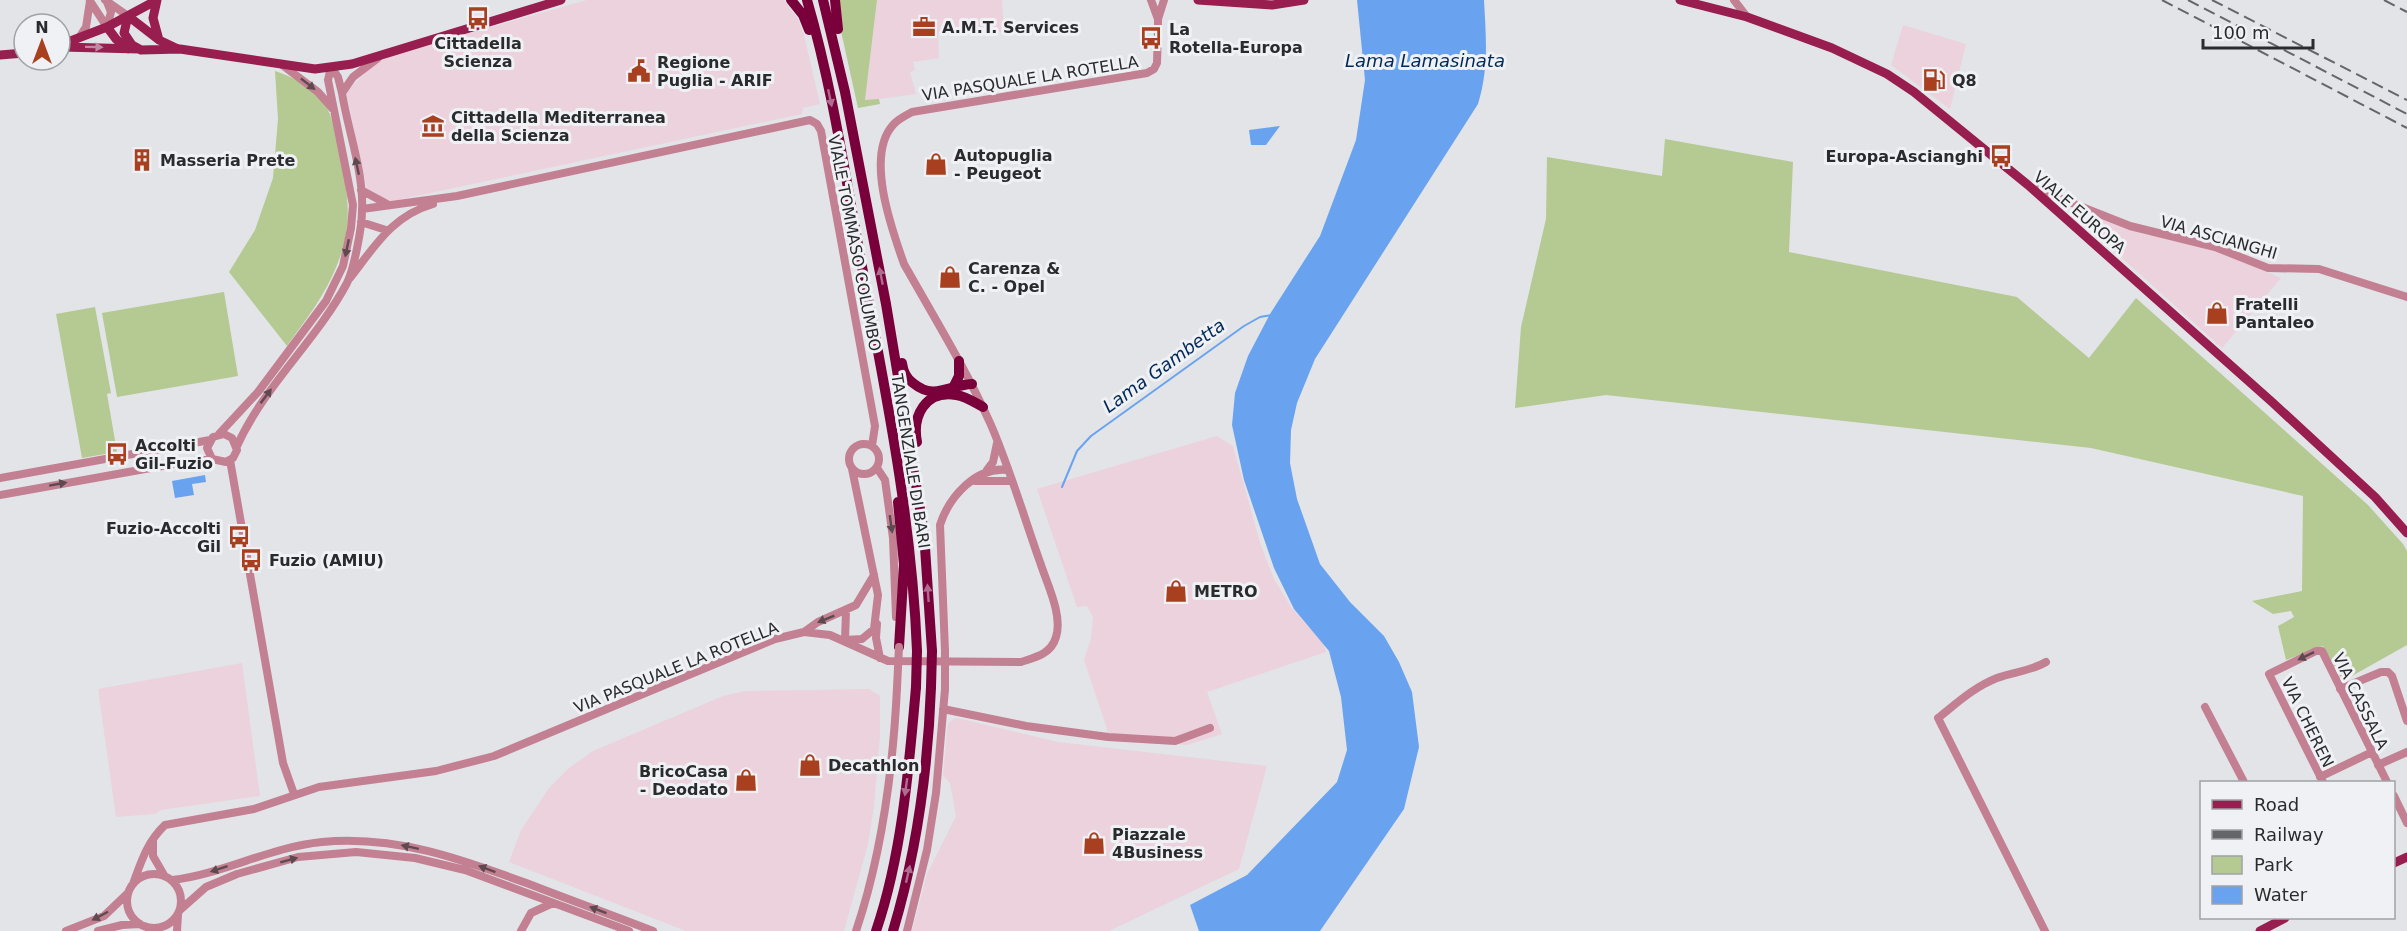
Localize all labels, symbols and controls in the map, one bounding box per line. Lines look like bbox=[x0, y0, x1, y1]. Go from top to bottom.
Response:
bus stop icon: Cittadella Scienza bbox=[465, 5, 491, 31]
north arrow bbox=[12, 12, 72, 72]
scale bar bbox=[2203, 12, 2312, 50]
office icon: A.M.T. Services bbox=[911, 14, 937, 40]
text: N bbox=[35, 18, 49, 37]
place label: A.M.T. Services bbox=[942, 18, 1079, 37]
place label: La Rotella-Europa bbox=[1169, 20, 1303, 57]
text: 100 m bbox=[2212, 22, 2270, 43]
bus stop icon: La Rotella-Europa bbox=[1138, 25, 1164, 51]
place label: Cittadella Scienza bbox=[434, 34, 522, 71]
one-way arrow bbox=[84, 43, 103, 52]
water label: Lama Lamasinata bbox=[1345, 50, 1505, 71]
street label: VIA PASQUALE LA ROTELLA bbox=[921, 52, 1140, 105]
place label: Regione Puglia - ARIF bbox=[657, 53, 773, 90]
public building icon: Regione Puglia - ARIF bbox=[626, 58, 652, 84]
fuel station icon: Q8 bbox=[1921, 67, 1947, 93]
place label: Q8 bbox=[1952, 71, 1977, 90]
one-way arrow bbox=[301, 78, 316, 90]
one-way arrow bbox=[826, 88, 836, 107]
place label: Cittadella Mediterranea della Scienza bbox=[451, 108, 666, 145]
museum icon: Cittadella Mediterranea della Scienza bbox=[420, 113, 446, 139]
street label: VIALE TOMMASO COLUMBO bbox=[824, 133, 885, 353]
bus stop icon: Europa-Ascianghi bbox=[1988, 143, 2014, 169]
place label: Autopuglia - Peugeot bbox=[954, 146, 1052, 183]
building icon: Masseria Prete bbox=[129, 147, 155, 173]
place label: Europa-Ascianghi bbox=[1826, 147, 1983, 166]
place label: Masseria Prete bbox=[160, 151, 295, 170]
shop icon: Autopuglia - Peugeot bbox=[923, 151, 949, 177]
one-way arrow bbox=[352, 157, 361, 176]
street label: VIALE EUROPA bbox=[2030, 167, 2130, 258]
street label: VIA ASCIANGHI bbox=[2158, 212, 2280, 263]
one-way arrow bbox=[342, 239, 351, 258]
place label: Carenza & C. - Opel bbox=[968, 259, 1060, 296]
shop icon: Carenza & C. - Opel bbox=[937, 264, 963, 290]
one-way arrow bbox=[876, 266, 885, 285]
place label: Fratelli Pantaleo bbox=[2235, 295, 2314, 332]
shop icon: Fratelli Pantaleo bbox=[2204, 300, 2230, 326]
water label: Lama Gambetta bbox=[1099, 314, 1229, 417]
street label: TANGENZIALE DI BARI bbox=[887, 371, 934, 550]
one-way arrow bbox=[260, 389, 272, 404]
place label: Accolti Gil-Fuzio bbox=[135, 436, 213, 473]
bus stop icon: Accolti Gil-Fuzio bbox=[104, 441, 130, 467]
one-way arrow bbox=[48, 480, 67, 489]
one-way arrow bbox=[886, 515, 895, 534]
place label: Fuzio-Accolti Gil bbox=[106, 519, 221, 556]
bus stop icon: Fuzio-Accolti Gil bbox=[226, 524, 252, 550]
bus stop icon: Fuzio (AMIU) bbox=[238, 547, 264, 573]
place label: Fuzio (AMIU) bbox=[269, 551, 384, 570]
shop icon: METRO bbox=[1163, 578, 1189, 604]
place label: METRO bbox=[1194, 582, 1258, 601]
one-way arrow bbox=[923, 584, 933, 603]
one-way arrow bbox=[817, 614, 835, 624]
street label: VIA PASQUALE LA ROTELLA bbox=[571, 618, 781, 717]
street label: VIA CASSALA bbox=[2329, 650, 2392, 753]
one-way arrow bbox=[2297, 651, 2314, 661]
street label: VIA CHEREN bbox=[2277, 674, 2338, 771]
shop icon: Decathlon bbox=[797, 752, 823, 778]
place label: Decathlon bbox=[828, 756, 919, 775]
place label: BricoCasa - Deodato bbox=[639, 762, 728, 799]
shop icon: BricoCasa - Deodato bbox=[733, 767, 759, 793]
one-way arrow bbox=[901, 778, 910, 797]
legend bbox=[2200, 781, 2395, 919]
text: Road bbox=[2254, 794, 2299, 815]
text: Railway bbox=[2254, 824, 2324, 845]
place label: Piazzale 4Business bbox=[1112, 825, 1203, 862]
shop icon: Piazzale 4Business bbox=[1081, 830, 1107, 856]
one-way arrow bbox=[401, 842, 420, 851]
text: Park bbox=[2254, 854, 2293, 875]
one-way arrow bbox=[280, 855, 298, 864]
one-way arrow bbox=[478, 863, 496, 873]
one-way arrow bbox=[210, 864, 228, 874]
one-way arrow bbox=[903, 865, 913, 884]
text: Water bbox=[2254, 884, 2308, 905]
one-way arrow bbox=[589, 905, 607, 914]
one-way arrow bbox=[91, 911, 108, 921]

